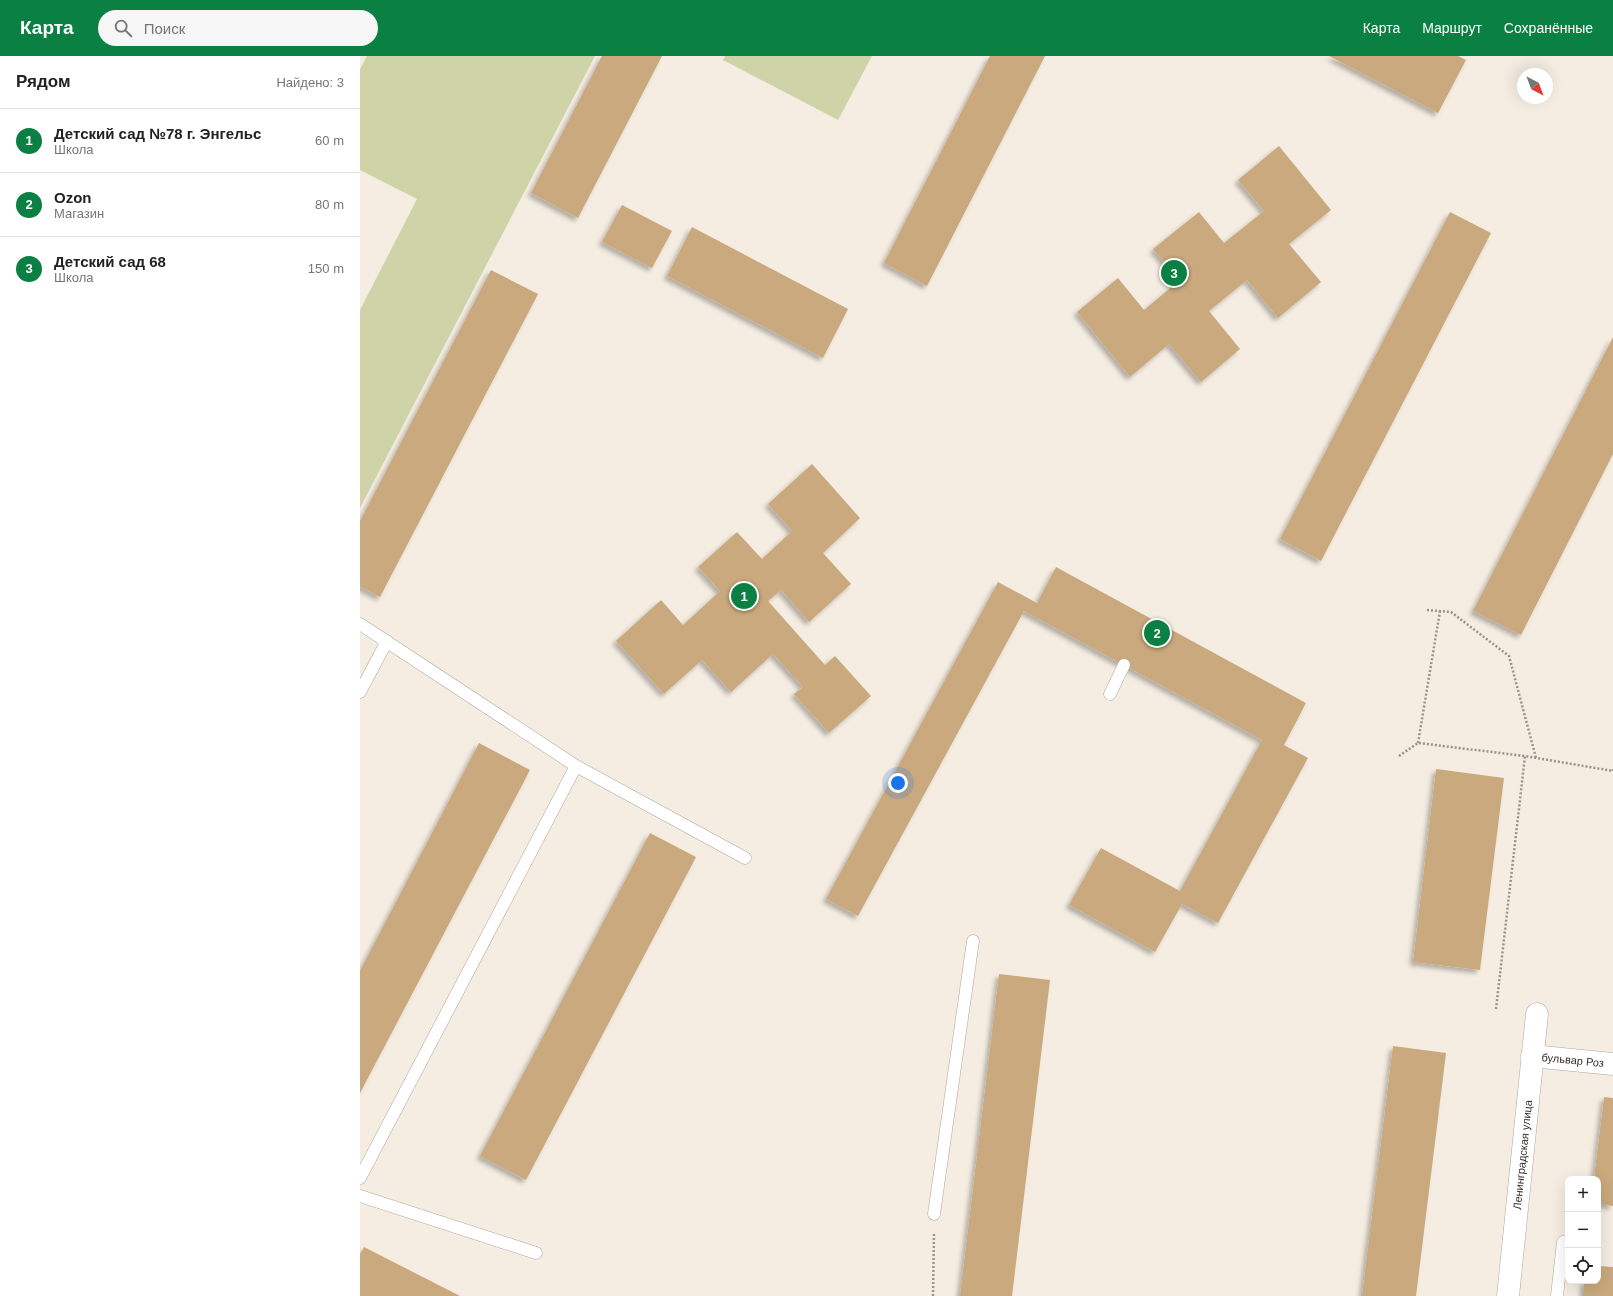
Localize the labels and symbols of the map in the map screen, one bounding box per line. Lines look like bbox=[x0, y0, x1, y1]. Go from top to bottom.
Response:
north arrow bbox=[1517, 68, 1553, 104]
pin: 3 bbox=[1161, 258, 1187, 288]
pin: 1 bbox=[731, 581, 757, 611]
pin: 2 bbox=[1144, 618, 1170, 648]
your location bbox=[888, 773, 908, 793]
street label: бульвар Роз bbox=[1541, 1051, 1604, 1069]
street label: Ленинградская улица bbox=[1511, 1098, 1534, 1210]

